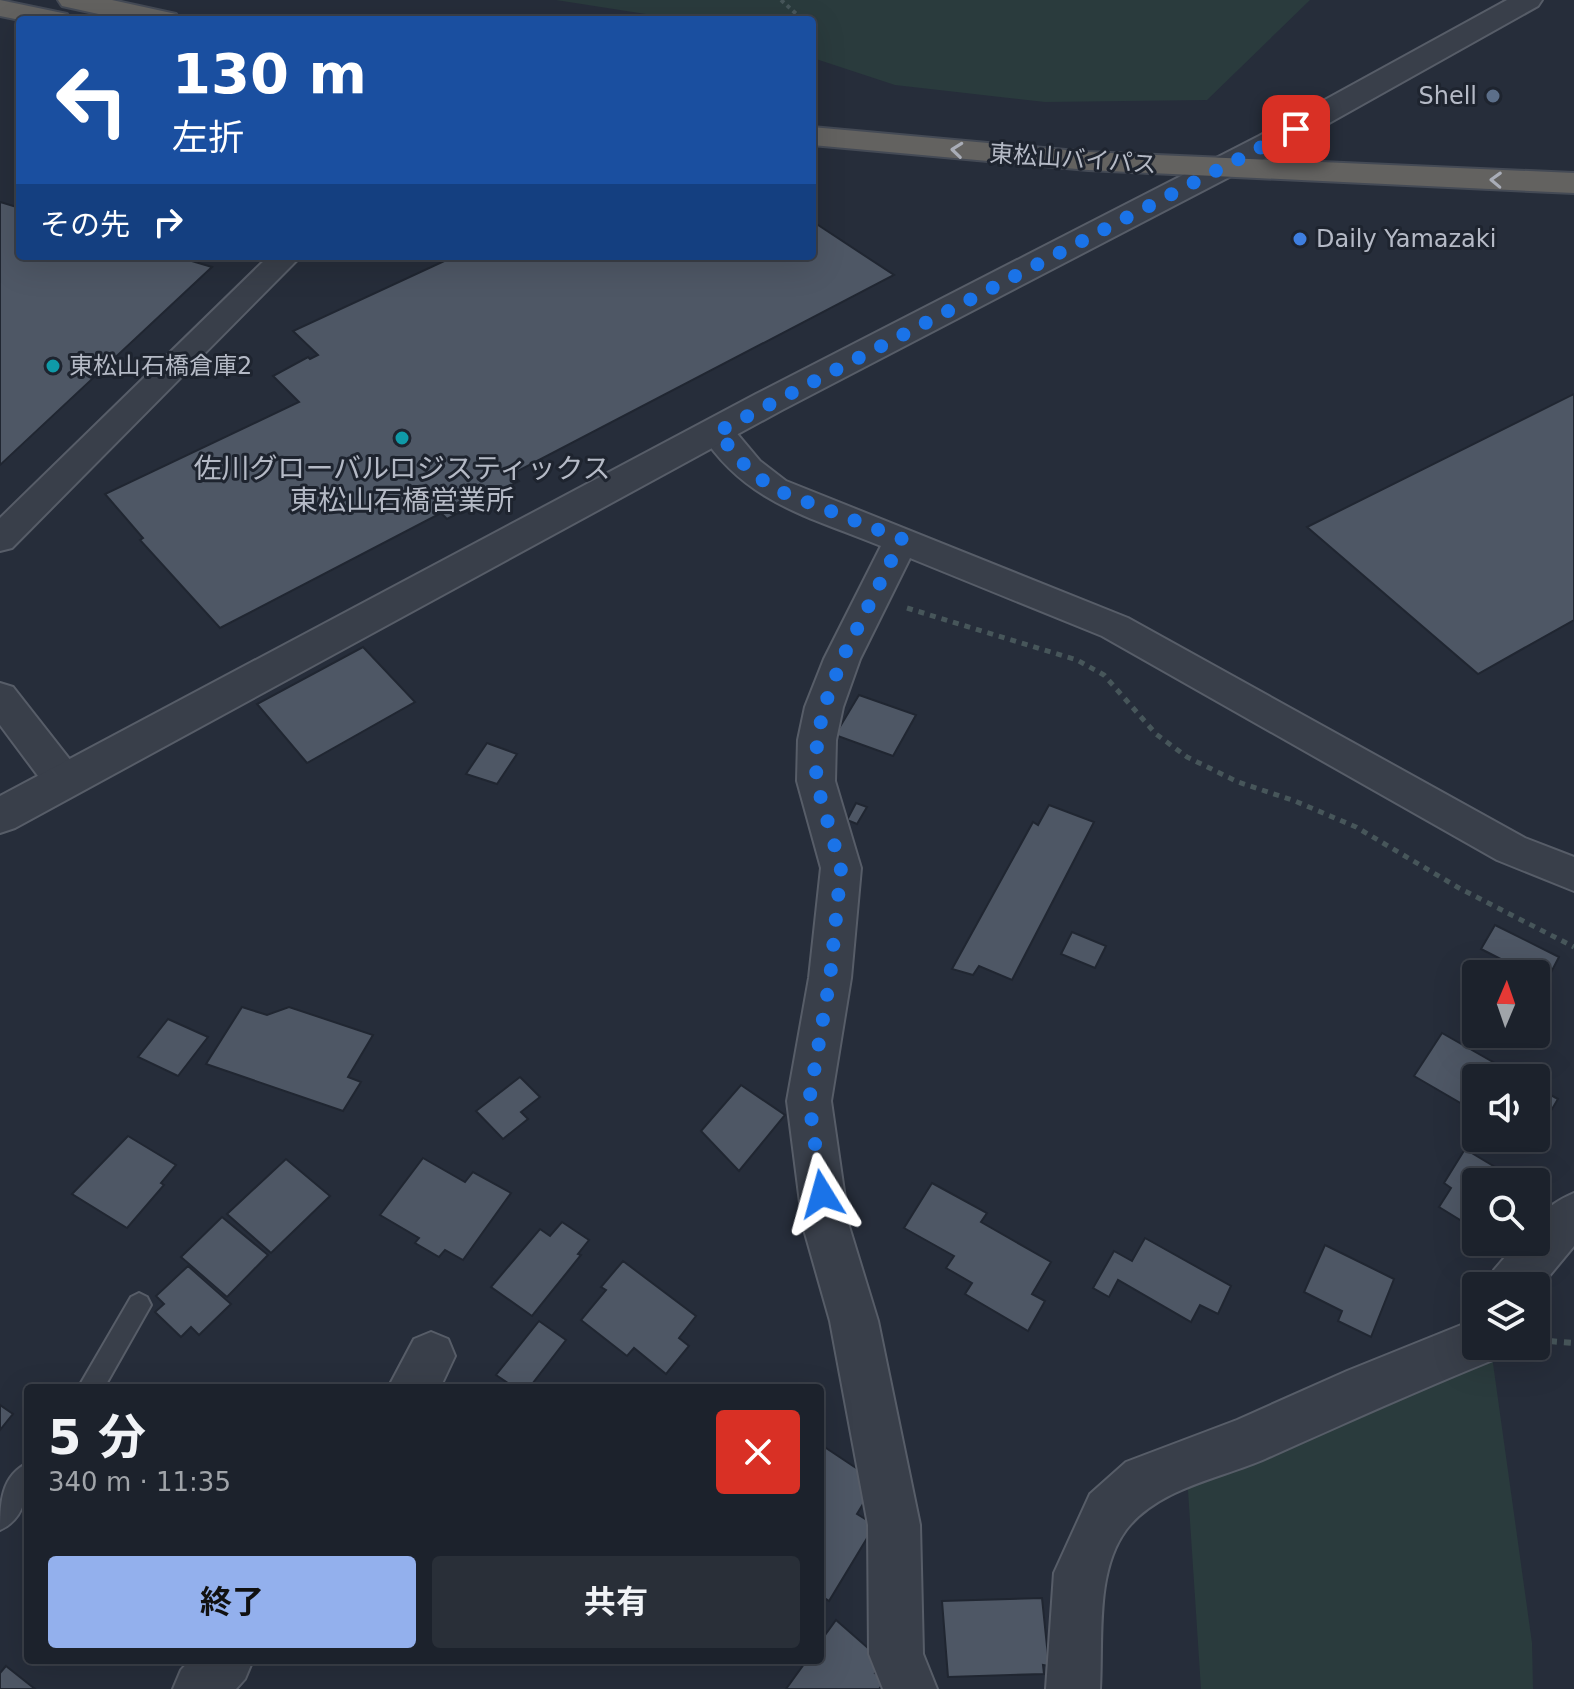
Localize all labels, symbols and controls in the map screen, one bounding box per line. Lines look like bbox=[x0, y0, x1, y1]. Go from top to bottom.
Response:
text: 130 m bbox=[172, 41, 367, 106]
icon: left bbox=[40, 48, 144, 152]
place label: Shell bbox=[1418, 82, 1477, 110]
marker: Shell bbox=[1484, 87, 1502, 105]
pin bbox=[1262, 95, 1330, 163]
icon: arrive bbox=[1274, 107, 1318, 151]
text: 左折 bbox=[172, 117, 244, 158]
street label: 東松山バイパス bbox=[988, 139, 1158, 179]
one-way arrow bbox=[950, 142, 963, 159]
one-way arrow bbox=[1489, 171, 1502, 188]
icon: right bbox=[146, 200, 190, 244]
text: その先 bbox=[40, 207, 130, 242]
place label: Daily Yamazaki bbox=[1316, 225, 1496, 253]
marker: Daily Yamazaki bbox=[1291, 230, 1309, 248]
place label: 東松山石橋倉庫2 bbox=[69, 352, 252, 380]
marker: 東松山石橋倉庫2 bbox=[44, 357, 62, 375]
marker: 佐川グローバルロジスティックス 東松山石橋営業所 bbox=[393, 429, 411, 447]
place label: 佐川グローバルロジスティックス 東松山石橋営業所 bbox=[193, 452, 611, 517]
north arrow bbox=[1462, 960, 1550, 1048]
map controls bbox=[1462, 960, 1550, 1360]
button: sound bbox=[1462, 1064, 1550, 1152]
position arrow bbox=[780, 1152, 864, 1236]
button: search bbox=[1462, 1168, 1550, 1256]
button: layers bbox=[1462, 1272, 1550, 1360]
text: 5 分 bbox=[48, 1409, 146, 1465]
button: close bbox=[716, 1410, 800, 1494]
text: 340 m · 11:35 bbox=[48, 1467, 231, 1497]
button: 終了 bbox=[48, 1556, 416, 1648]
button: 共有 bbox=[432, 1556, 800, 1648]

